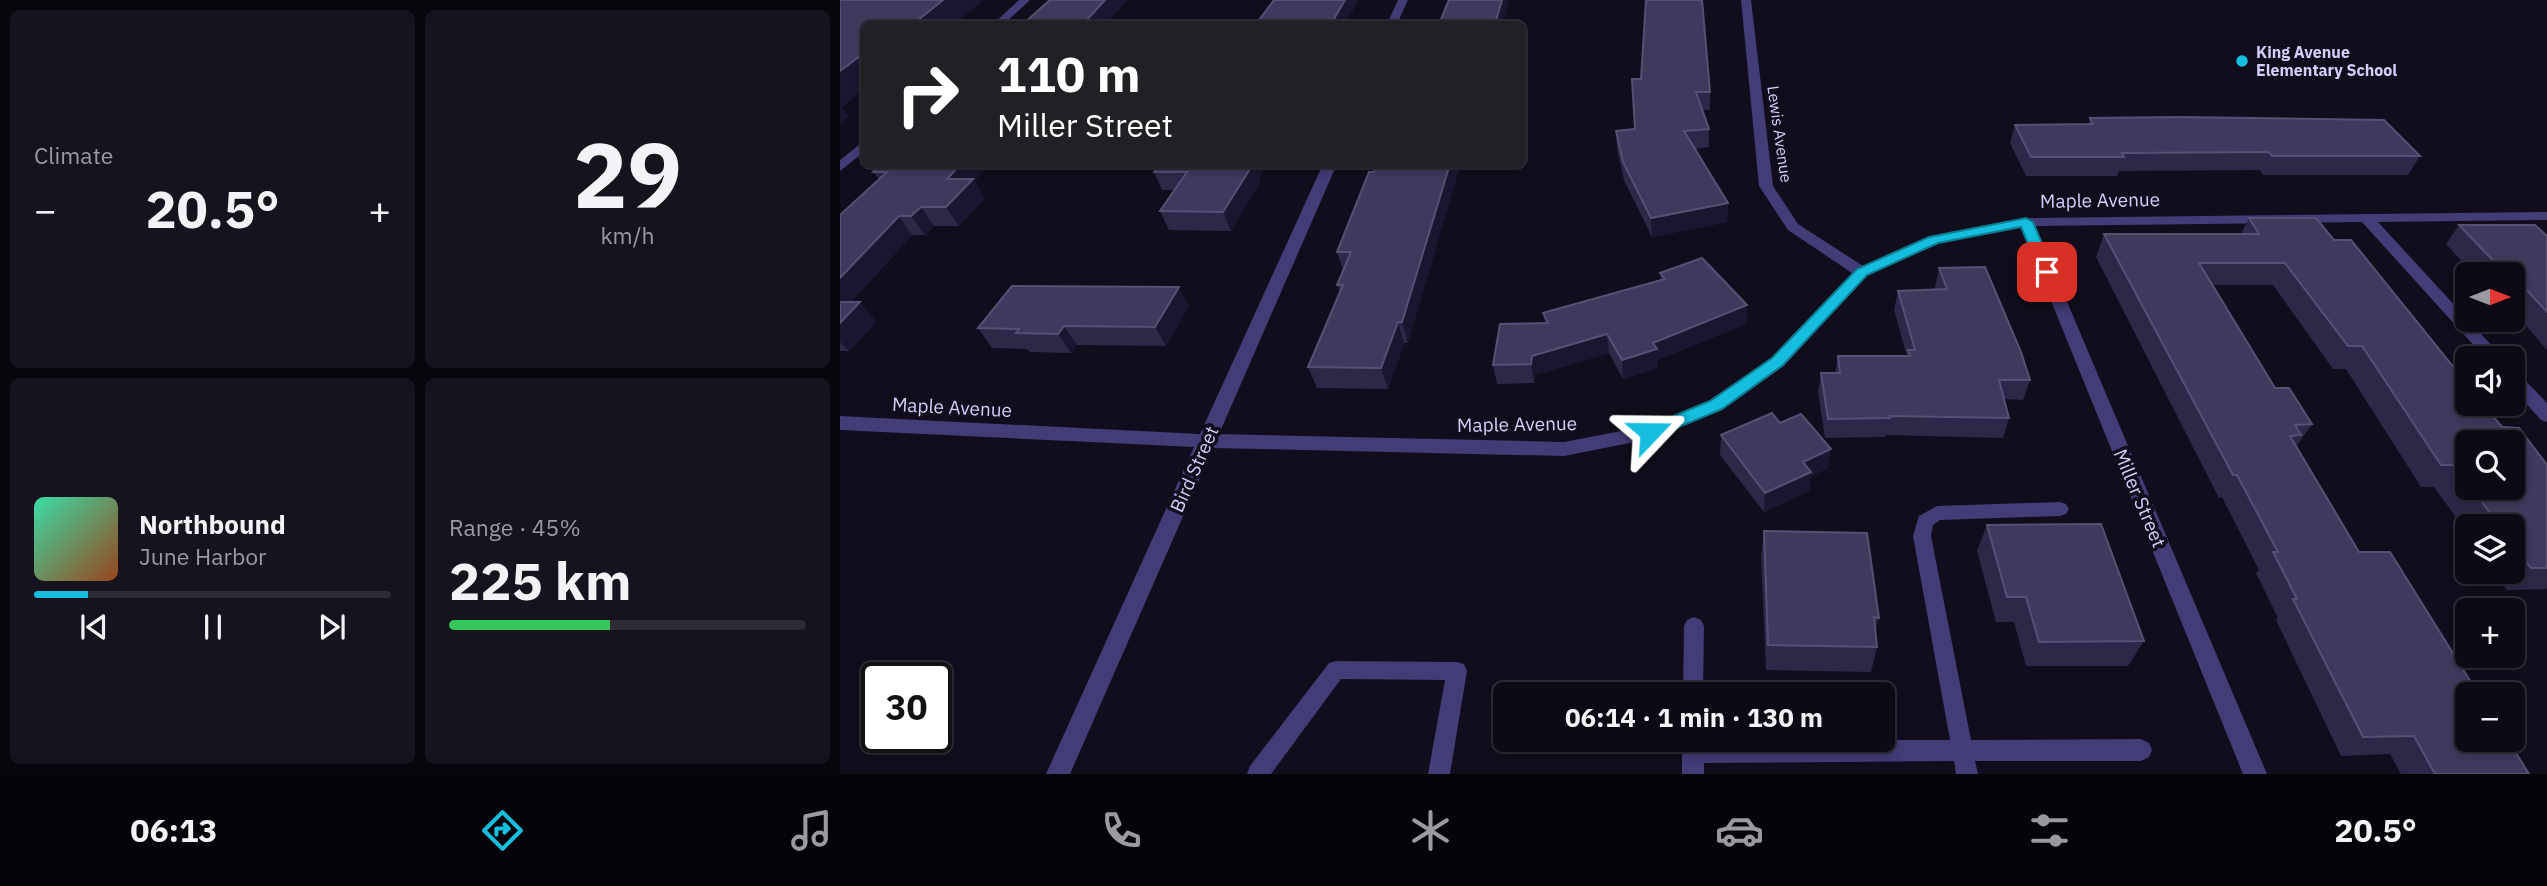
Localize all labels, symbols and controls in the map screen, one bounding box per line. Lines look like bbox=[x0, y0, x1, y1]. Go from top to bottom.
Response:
text: 110 m bbox=[997, 42, 1141, 105]
place label: King Avenue Elementary School bbox=[2256, 42, 2397, 80]
icon: right bbox=[882, 49, 973, 140]
marker: King Avenue Elementary School bbox=[2234, 53, 2250, 69]
street label: Lewis Avenue bbox=[1763, 84, 1797, 184]
text: Miller Street bbox=[997, 104, 1173, 146]
text: 29 bbox=[573, 115, 682, 233]
text: Climate bbox=[34, 140, 113, 170]
text: 20.5° bbox=[145, 175, 280, 242]
text: − bbox=[34, 185, 57, 234]
text: + bbox=[368, 185, 391, 234]
street label: Maple Avenue bbox=[2040, 187, 2160, 213]
text: km/h bbox=[600, 220, 655, 250]
pin bbox=[2017, 242, 2077, 302]
icon: arrive bbox=[2028, 253, 2066, 291]
north arrow bbox=[2455, 262, 2525, 332]
map controls bbox=[2455, 262, 2525, 752]
button: sound bbox=[2455, 346, 2525, 416]
street label: Maple Avenue bbox=[891, 392, 1013, 422]
position arrow bbox=[1613, 395, 1687, 469]
street label: Maple Avenue bbox=[1457, 411, 1577, 437]
street label: Bird Street bbox=[1164, 422, 1224, 516]
button: search bbox=[2455, 430, 2525, 500]
street label: Miller Street bbox=[2109, 445, 2171, 551]
text: Northbound bbox=[139, 507, 286, 541]
text: Range · 45% bbox=[449, 512, 581, 542]
button: layers bbox=[2455, 514, 2525, 584]
text: June Harbor bbox=[139, 541, 267, 571]
text: 225 km bbox=[449, 547, 631, 614]
button: + bbox=[2455, 598, 2525, 668]
icon: previous bbox=[75, 608, 113, 646]
icon: pause bbox=[194, 608, 232, 646]
icon: next bbox=[313, 608, 351, 646]
speed limit sign: 30 bbox=[861, 662, 952, 753]
button: − bbox=[2455, 682, 2525, 752]
text: 06:14 · 1 min · 130 m bbox=[1565, 700, 1823, 734]
icon: directions bbox=[478, 806, 527, 855]
icon: music bbox=[787, 806, 836, 855]
icon: phone bbox=[1097, 806, 1146, 855]
icon: climate bbox=[1406, 806, 1455, 855]
icon: car bbox=[1715, 806, 1764, 855]
icon: filters bbox=[2025, 806, 2074, 855]
text: 06:13 bbox=[130, 809, 218, 851]
text: 20.5° bbox=[2334, 809, 2417, 851]

